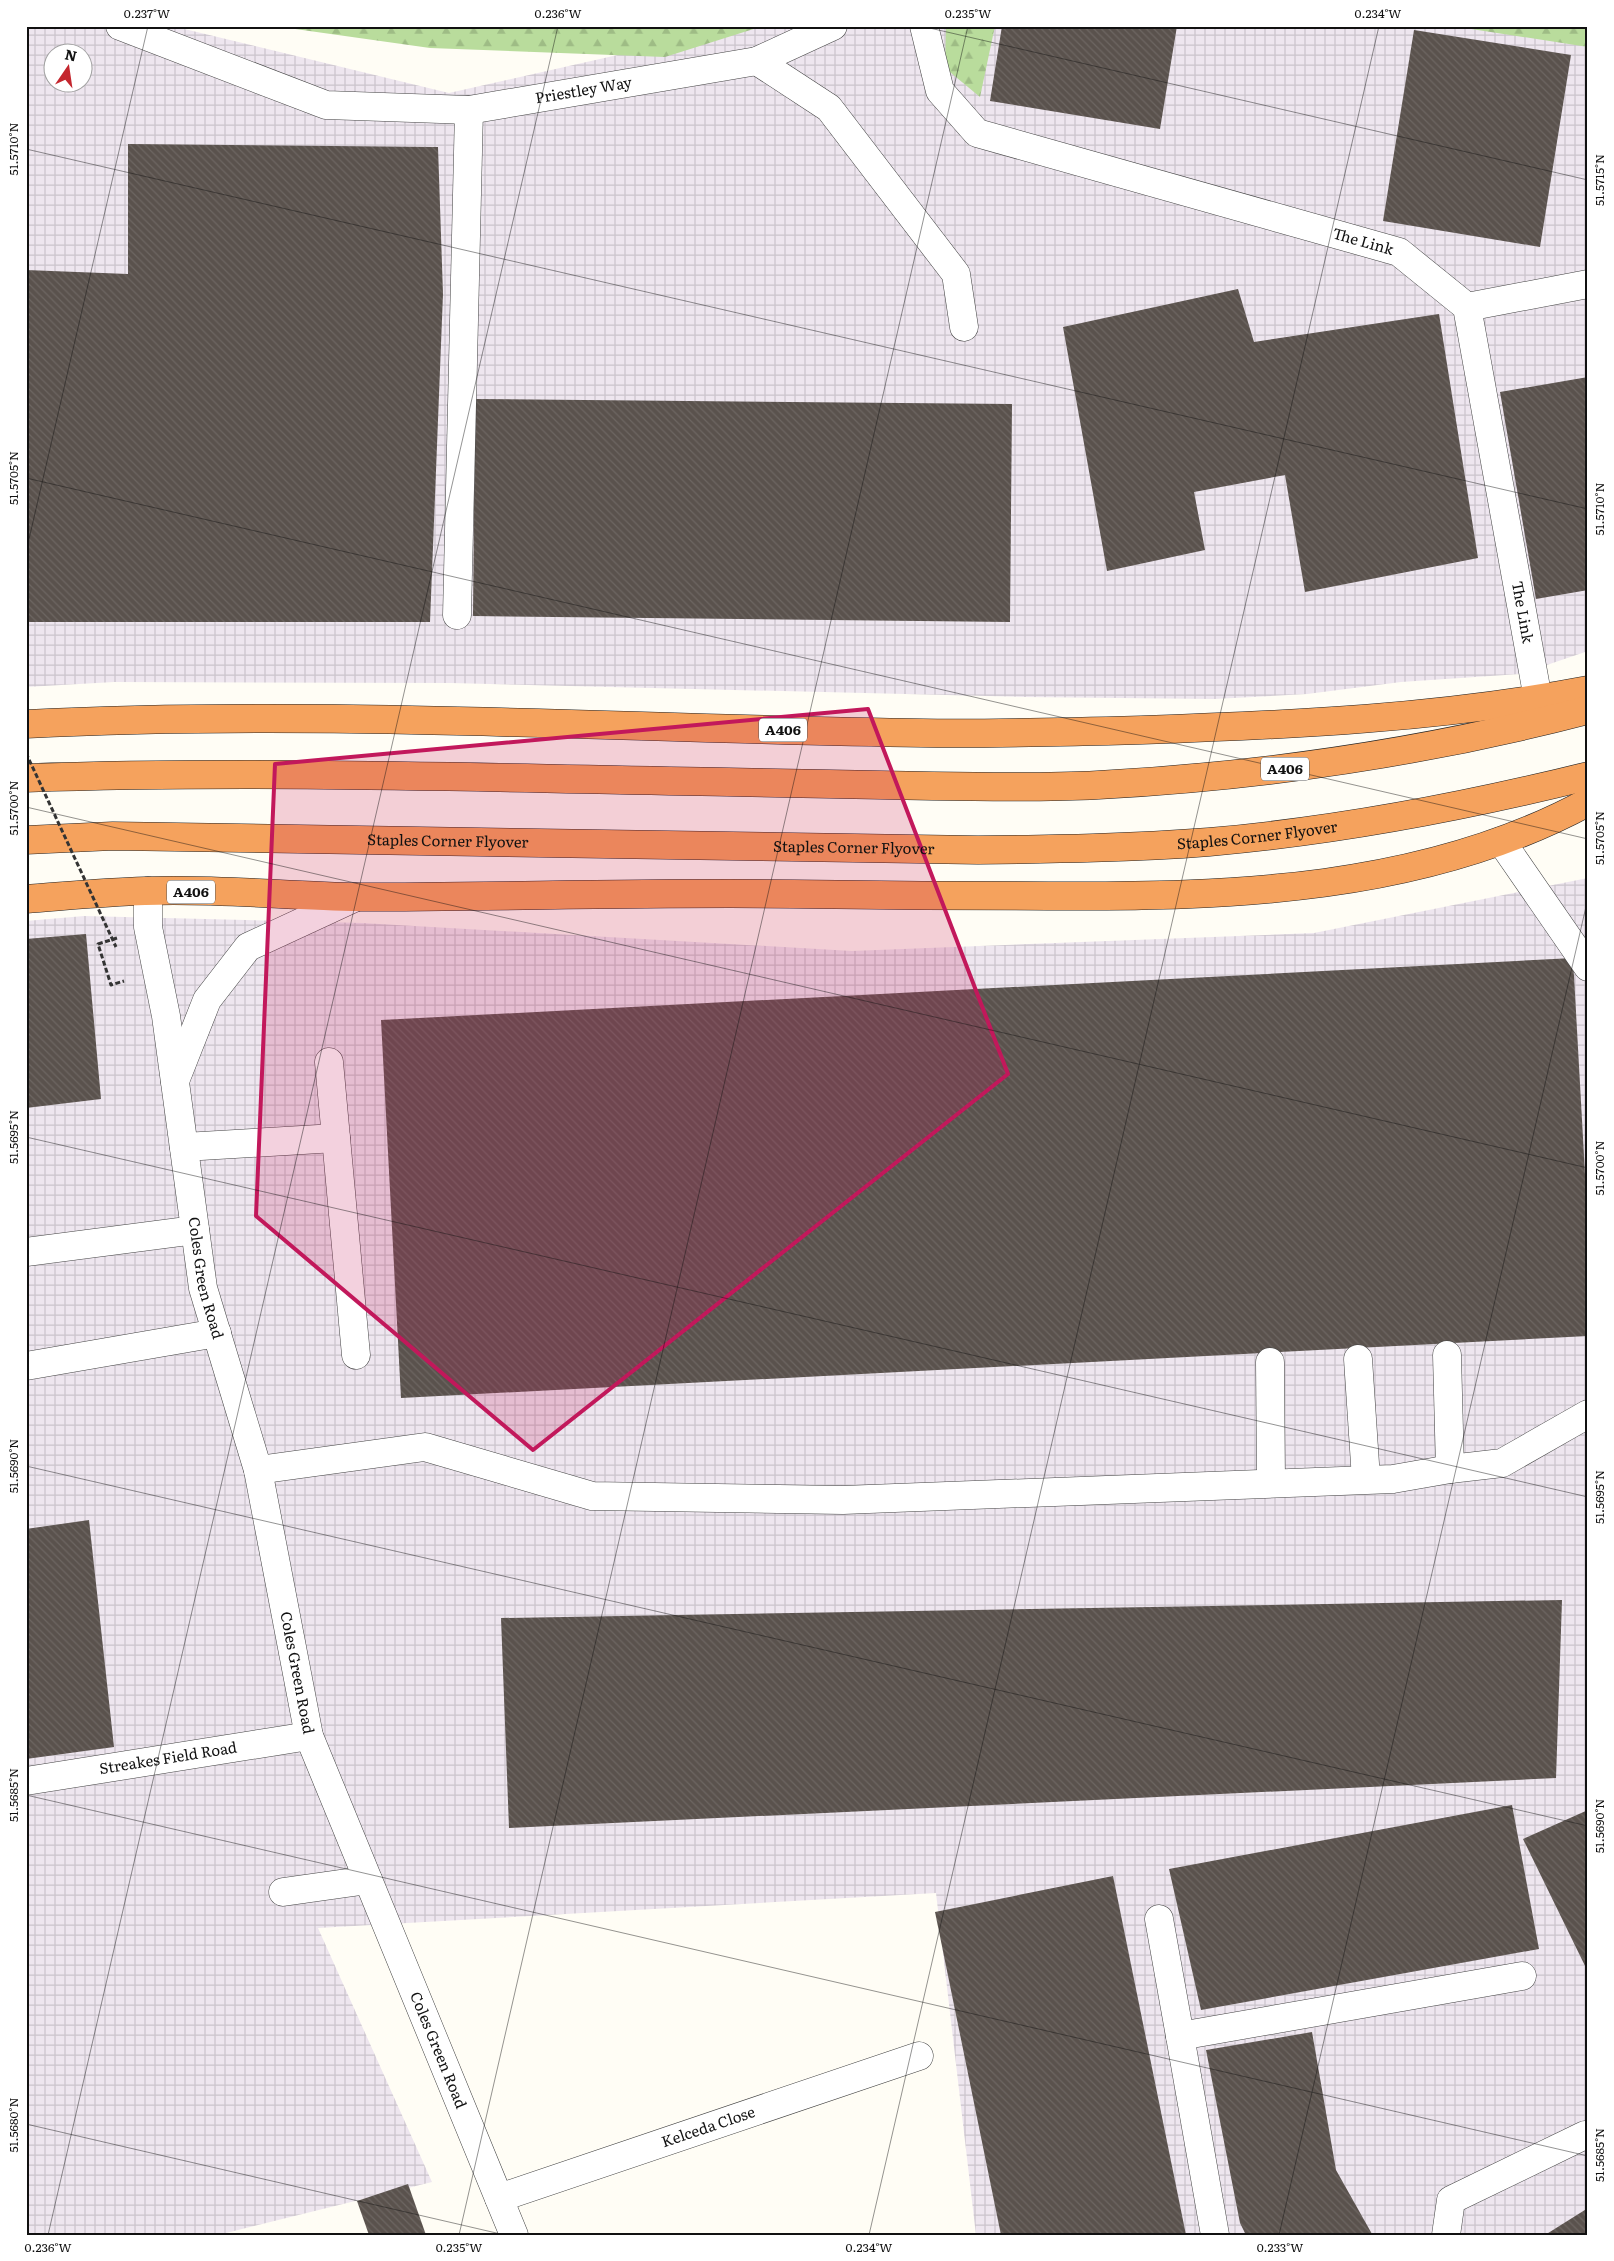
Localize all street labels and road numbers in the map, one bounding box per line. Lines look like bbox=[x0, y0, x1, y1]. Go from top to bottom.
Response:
street label: Priestley Way bbox=[533, 69, 634, 109]
street label: The Link bbox=[1330, 221, 1398, 260]
street label: The Link bbox=[1507, 579, 1541, 646]
road number: A406 bbox=[759, 718, 807, 742]
road number: A406 bbox=[1261, 758, 1309, 781]
street label: Staples Corner Flyover bbox=[1176, 814, 1339, 854]
street label: Staples Corner Flyover bbox=[367, 827, 529, 853]
street label: Staples Corner Flyover bbox=[773, 834, 935, 859]
road number: A406 bbox=[167, 880, 215, 904]
street label: Coles Green Road bbox=[183, 1215, 231, 1342]
street label: Coles Green Road bbox=[275, 1609, 321, 1736]
street label: Streakes Field Road bbox=[98, 1735, 238, 1779]
street label: Coles Green Road bbox=[405, 1988, 474, 2112]
street label: Kelceda Close bbox=[658, 2099, 758, 2152]

